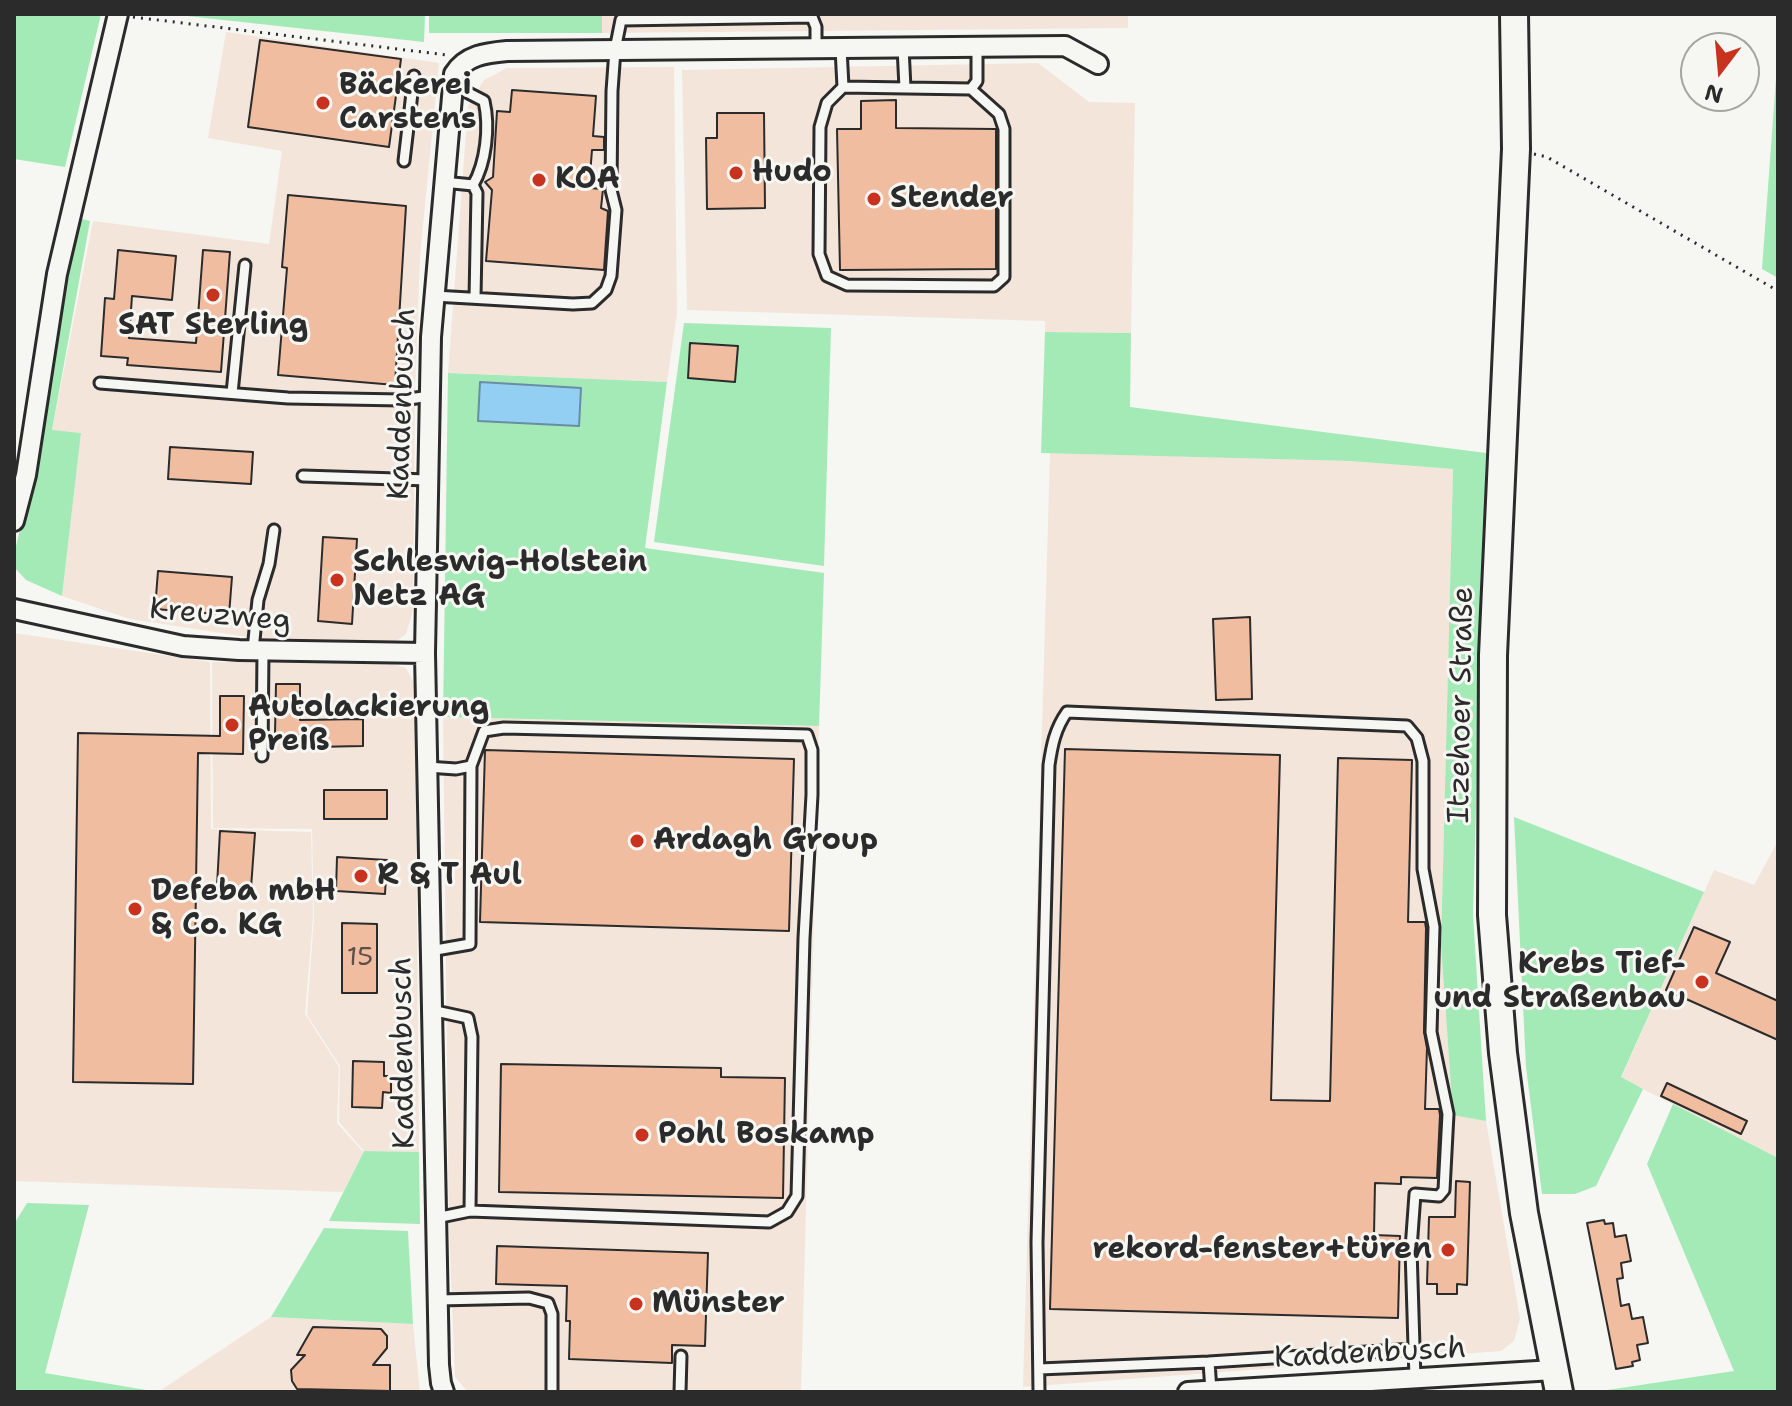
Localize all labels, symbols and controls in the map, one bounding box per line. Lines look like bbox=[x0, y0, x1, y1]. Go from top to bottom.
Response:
north arrow bbox=[1680, 32, 1760, 112]
place label: Bäckerei Carstens bbox=[339, 68, 477, 138]
text: N bbox=[1701, 77, 1726, 110]
marker: Bäckerei Carstens bbox=[314, 94, 332, 112]
place label: Hudo bbox=[752, 155, 832, 191]
place label: KOA bbox=[555, 162, 620, 198]
marker: Hudo bbox=[727, 164, 745, 182]
marker: KOA bbox=[530, 171, 548, 189]
place label: Stender bbox=[890, 181, 1013, 217]
marker: Stender bbox=[865, 190, 883, 208]
marker: SAT Sterling bbox=[204, 286, 222, 304]
street label: Kaddenbusch bbox=[382, 307, 424, 501]
place label: SAT Sterling bbox=[118, 308, 308, 344]
place label: Schleswig-Holstein Netz AG bbox=[353, 545, 647, 616]
marker: Schleswig-Holstein Netz AG bbox=[328, 571, 346, 589]
street label: Itzehoer Straße bbox=[1442, 586, 1482, 824]
street label: Kreuzweg bbox=[148, 592, 292, 640]
place label: Autolackierung Preiß bbox=[248, 690, 489, 760]
marker: Autolackierung Preiß bbox=[223, 716, 241, 734]
place label: Ardagh Group bbox=[653, 823, 878, 859]
marker: Ardagh Group bbox=[628, 832, 646, 850]
place label: R & T Aul bbox=[377, 858, 522, 894]
marker: R & T Aul bbox=[352, 867, 370, 885]
place label: Defeba mbH & Co. KG bbox=[151, 874, 336, 944]
marker: Defeba mbH & Co. KG bbox=[126, 900, 144, 918]
house number: 15 bbox=[347, 942, 373, 974]
place label: Krebs Tief- und Straßenbau bbox=[1433, 947, 1686, 1018]
street label: Kaddenbusch bbox=[384, 957, 424, 1149]
marker: Krebs Tief- und Straßenbau bbox=[1693, 973, 1711, 991]
place label: Pohl Boskamp bbox=[658, 1117, 874, 1153]
marker: Pohl Boskamp bbox=[633, 1126, 651, 1144]
place label: rekord-fenster+türen bbox=[1093, 1232, 1432, 1268]
marker: rekord-fenster+türen bbox=[1439, 1241, 1457, 1259]
place label: Münster bbox=[652, 1286, 785, 1322]
marker: Münster bbox=[627, 1295, 645, 1313]
street label: Kaddenbusch bbox=[1273, 1331, 1467, 1377]

